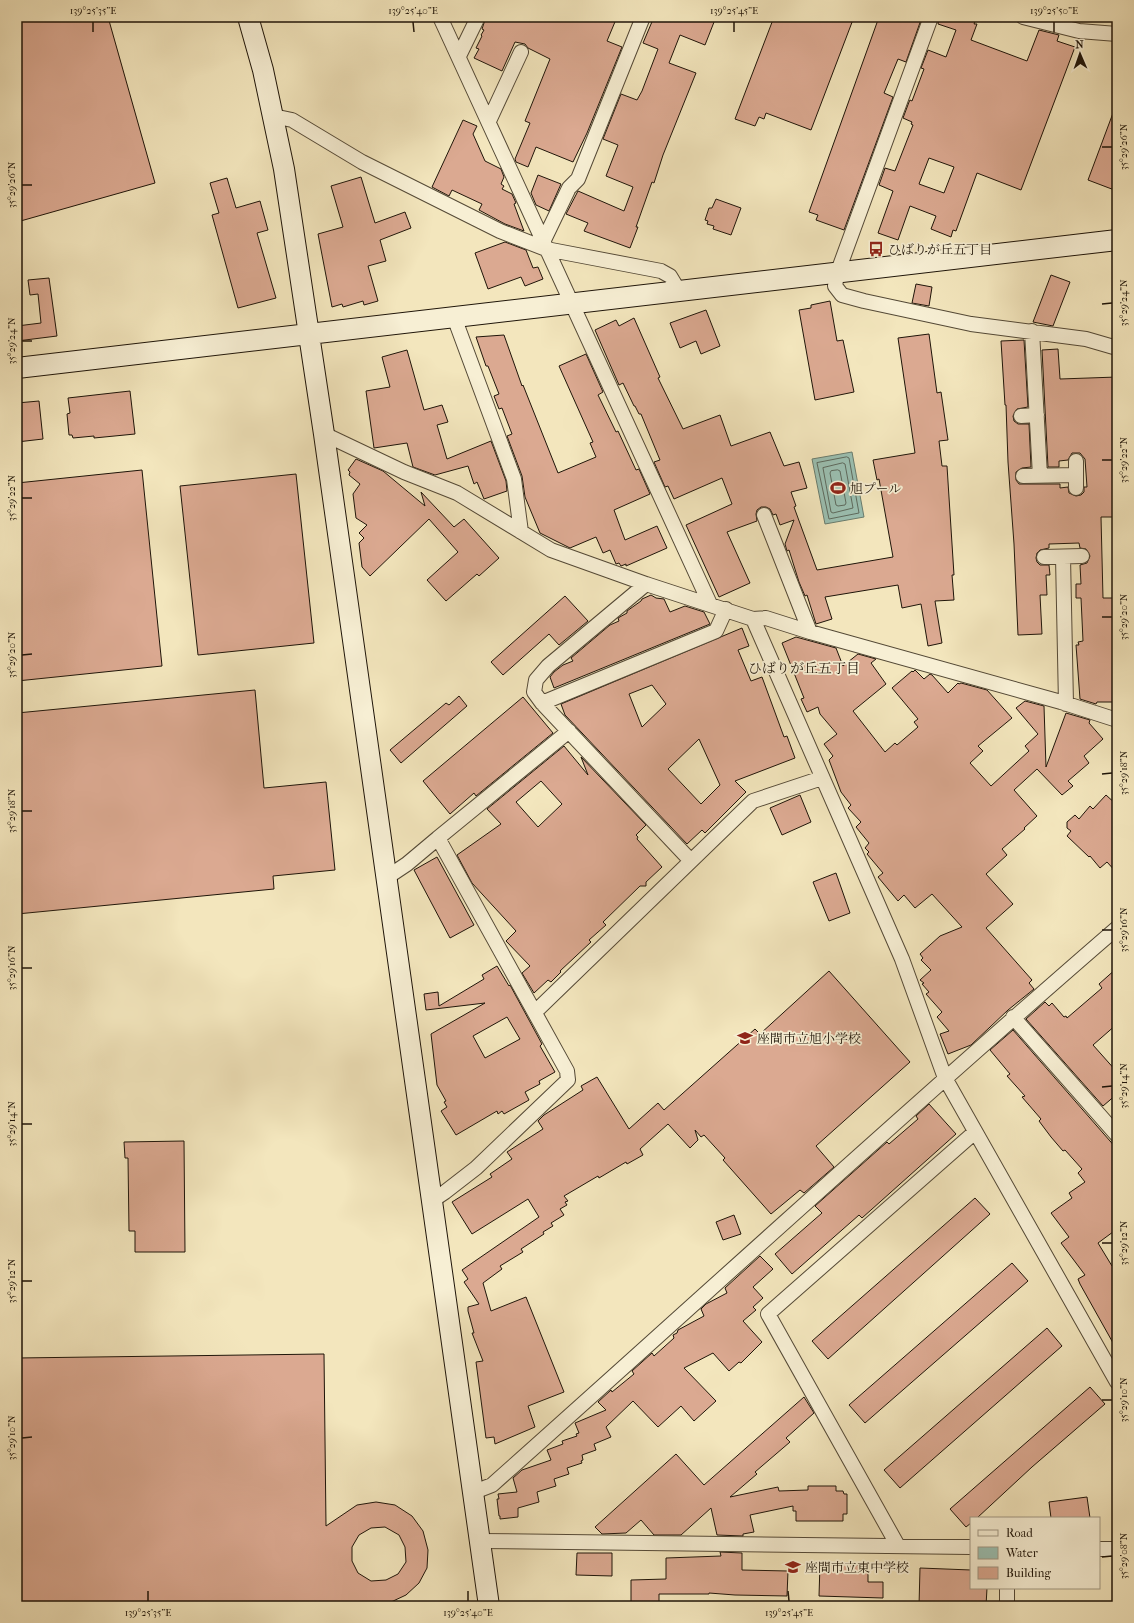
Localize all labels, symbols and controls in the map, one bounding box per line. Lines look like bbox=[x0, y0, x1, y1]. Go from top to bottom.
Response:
text: 139°25'35"E bbox=[70, 5, 116, 17]
text: 139°25'40"E bbox=[388, 5, 438, 17]
text: 139°25'45"E bbox=[710, 5, 758, 17]
text: 139°25'50"E bbox=[1030, 5, 1078, 17]
north arrow bbox=[1060, 34, 1100, 74]
text: N bbox=[1075, 38, 1085, 51]
text: 35°29'26"N bbox=[1118, 123, 1130, 170]
text: 35°29'26"N bbox=[6, 161, 18, 208]
bus stop icon: ひばりが丘五丁目 bbox=[867, 240, 885, 258]
place label: ひばりが丘五丁目 bbox=[888, 242, 992, 257]
text: 35°29'24"N bbox=[1118, 279, 1130, 327]
text: 35°29'24"N bbox=[6, 317, 18, 365]
text: 35°29'22"N bbox=[1118, 436, 1130, 483]
text: 35°29'22"N bbox=[6, 474, 18, 521]
sports icon: 旭プール bbox=[829, 479, 847, 497]
place label: 旭プール bbox=[850, 481, 901, 496]
text: 35°29'20"N bbox=[1118, 593, 1130, 640]
text: 35°29'20"N bbox=[6, 631, 18, 678]
district label: ひばりが丘五丁目 bbox=[748, 660, 860, 677]
text: 35°29'18"N bbox=[1118, 750, 1130, 795]
text: 35°29'18"N bbox=[6, 788, 18, 833]
text: 35°29'16"N bbox=[1118, 907, 1130, 953]
text: 35°29'16"N bbox=[6, 945, 18, 991]
school or university icon: 座間市立旭小学校 bbox=[736, 1029, 754, 1047]
place label: 座間市立旭小学校 bbox=[757, 1031, 861, 1046]
text: 35°29'14"N bbox=[1118, 1063, 1130, 1109]
text: 35°29'14"N bbox=[6, 1101, 18, 1147]
text: 35°29'12"N bbox=[1118, 1220, 1130, 1265]
text: 35°29'12"N bbox=[6, 1258, 18, 1303]
text: 35°29'10"N bbox=[1118, 1377, 1130, 1423]
text: 35°29'10"N bbox=[6, 1415, 18, 1461]
legend bbox=[970, 1517, 1100, 1589]
text: Road bbox=[1006, 1526, 1033, 1540]
text: 35°29'08"N bbox=[1118, 1532, 1130, 1579]
text: Water bbox=[1005, 1546, 1039, 1560]
school or university icon: 座間市立東中学校 bbox=[784, 1558, 802, 1576]
place label: 座間市立東中学校 bbox=[805, 1560, 909, 1575]
text: Building bbox=[1006, 1566, 1051, 1580]
text: 139°25'35"E bbox=[125, 1607, 171, 1619]
text: 139°25'40"E bbox=[443, 1607, 493, 1619]
text: 139°25'45"E bbox=[765, 1607, 813, 1619]

